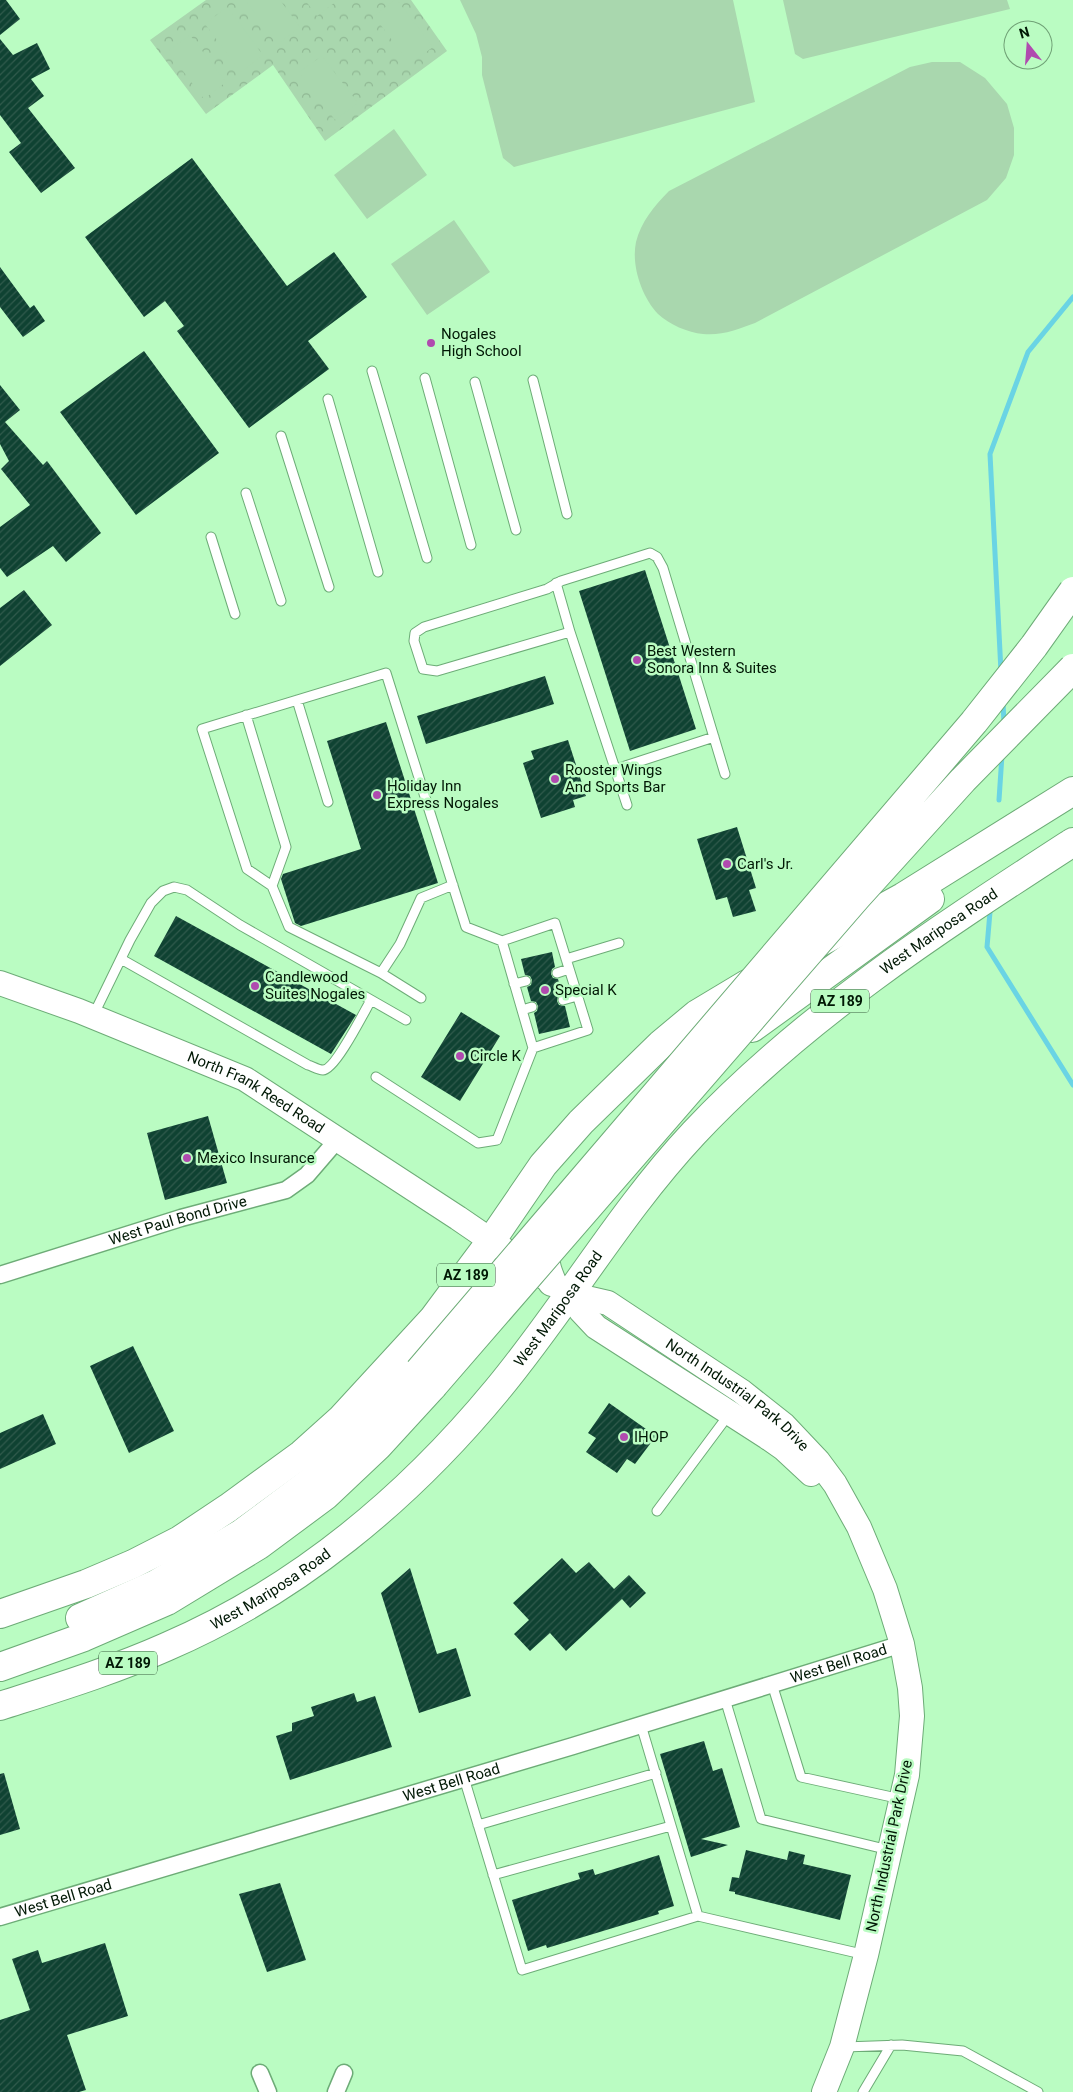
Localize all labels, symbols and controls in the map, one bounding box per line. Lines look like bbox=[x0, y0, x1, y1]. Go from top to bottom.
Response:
north arrow bbox=[1003, 20, 1053, 70]
text: N bbox=[1017, 23, 1031, 42]
place label: Nogales High School bbox=[441, 325, 522, 360]
marker: Nogales High School bbox=[425, 337, 437, 349]
place label: Best Western Sonora Inn & Suites bbox=[647, 642, 777, 677]
marker: Best Western Sonora Inn & Suites bbox=[631, 654, 643, 666]
place label: Rooster Wings And Sports Bar bbox=[565, 761, 666, 796]
marker: Rooster Wings And Sports Bar bbox=[549, 773, 561, 785]
place label: Holiday Inn Express Nogales bbox=[387, 777, 499, 812]
marker: Holiday Inn Express Nogales bbox=[371, 789, 383, 801]
place label: Carl's Jr. bbox=[737, 855, 794, 873]
marker: Carl's Jr. bbox=[721, 858, 733, 870]
street label: West Mariposa Road bbox=[877, 885, 1001, 978]
place label: Candlewood Suites Nogales bbox=[265, 968, 365, 1003]
marker: Candlewood Suites Nogales bbox=[249, 980, 261, 992]
place label: Special K bbox=[555, 981, 617, 999]
marker: Special K bbox=[539, 984, 551, 996]
road number: AZ 189 bbox=[811, 989, 869, 1012]
street label: North Frank Reed Road bbox=[185, 1047, 328, 1137]
place label: Circle K bbox=[470, 1047, 522, 1065]
marker: Circle K bbox=[454, 1050, 466, 1062]
place label: Mexico Insurance bbox=[197, 1149, 315, 1167]
marker: Mexico Insurance bbox=[181, 1152, 193, 1164]
street label: West Paul Bond Drive bbox=[107, 1192, 249, 1249]
street label: West Mariposa Road bbox=[510, 1247, 606, 1370]
road number: AZ 189 bbox=[437, 1264, 495, 1286]
street label: North Industrial Park Drive bbox=[662, 1335, 813, 1455]
place label: IHOP bbox=[634, 1428, 669, 1446]
marker: IHOP bbox=[618, 1431, 630, 1443]
street label: West Mariposa Road bbox=[207, 1545, 334, 1633]
street label: West Bell Road bbox=[788, 1640, 889, 1687]
road number: AZ 189 bbox=[99, 1652, 157, 1675]
street label: North Industrial Park Drive bbox=[862, 1758, 916, 1934]
street label: West Bell Road bbox=[401, 1759, 502, 1805]
street label: West Bell Road bbox=[13, 1875, 114, 1921]

